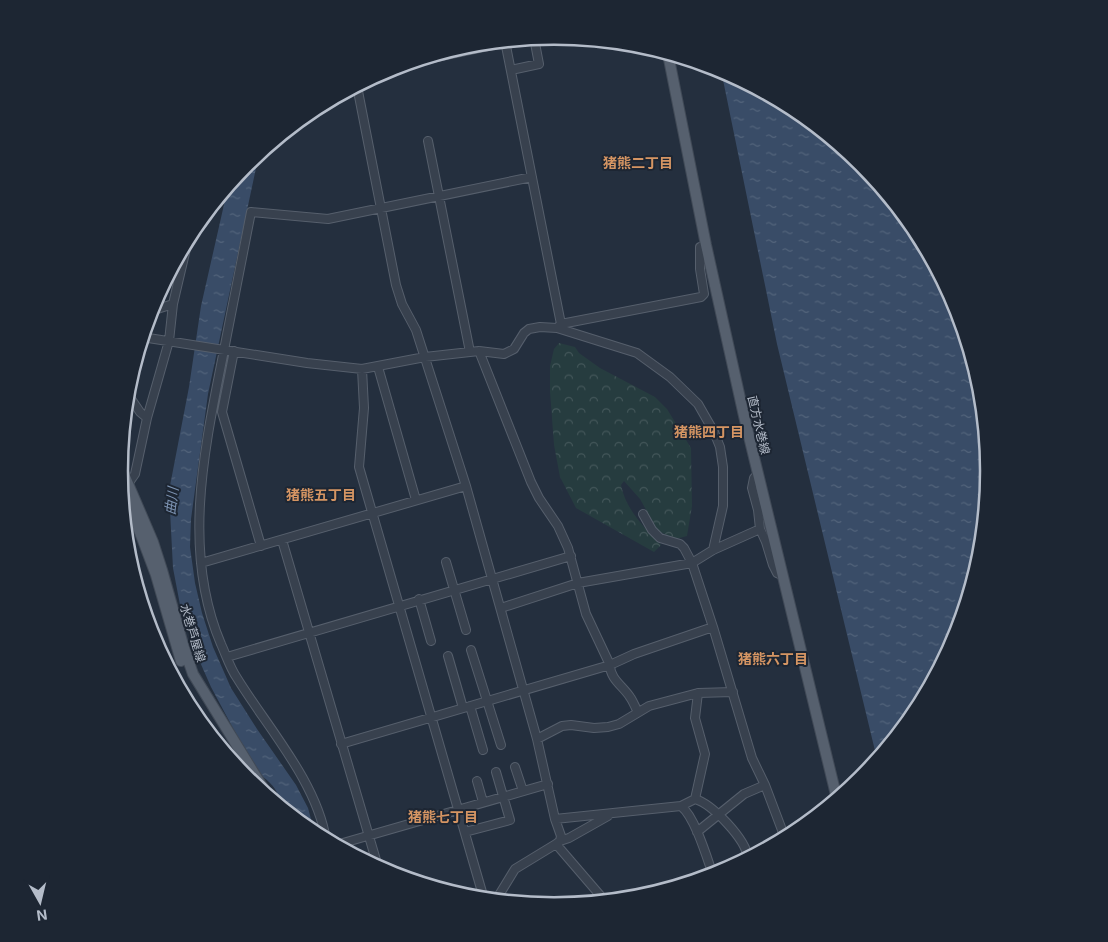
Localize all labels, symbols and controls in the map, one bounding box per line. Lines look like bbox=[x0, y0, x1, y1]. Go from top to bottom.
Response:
district label: 猪熊二丁目 bbox=[603, 154, 673, 171]
street label: 直方水巻線 bbox=[745, 394, 773, 456]
district label: 猪熊四丁目 bbox=[674, 423, 744, 440]
water label: 曲川 bbox=[161, 484, 181, 516]
district label: 猪熊五丁目 bbox=[286, 486, 356, 503]
street label: 水巻芦屋線 bbox=[177, 602, 209, 664]
district label: 猪熊六丁目 bbox=[738, 650, 808, 667]
district label: 猪熊七丁目 bbox=[408, 808, 478, 825]
north arrow bbox=[15, 877, 65, 927]
text: N bbox=[35, 906, 48, 925]

